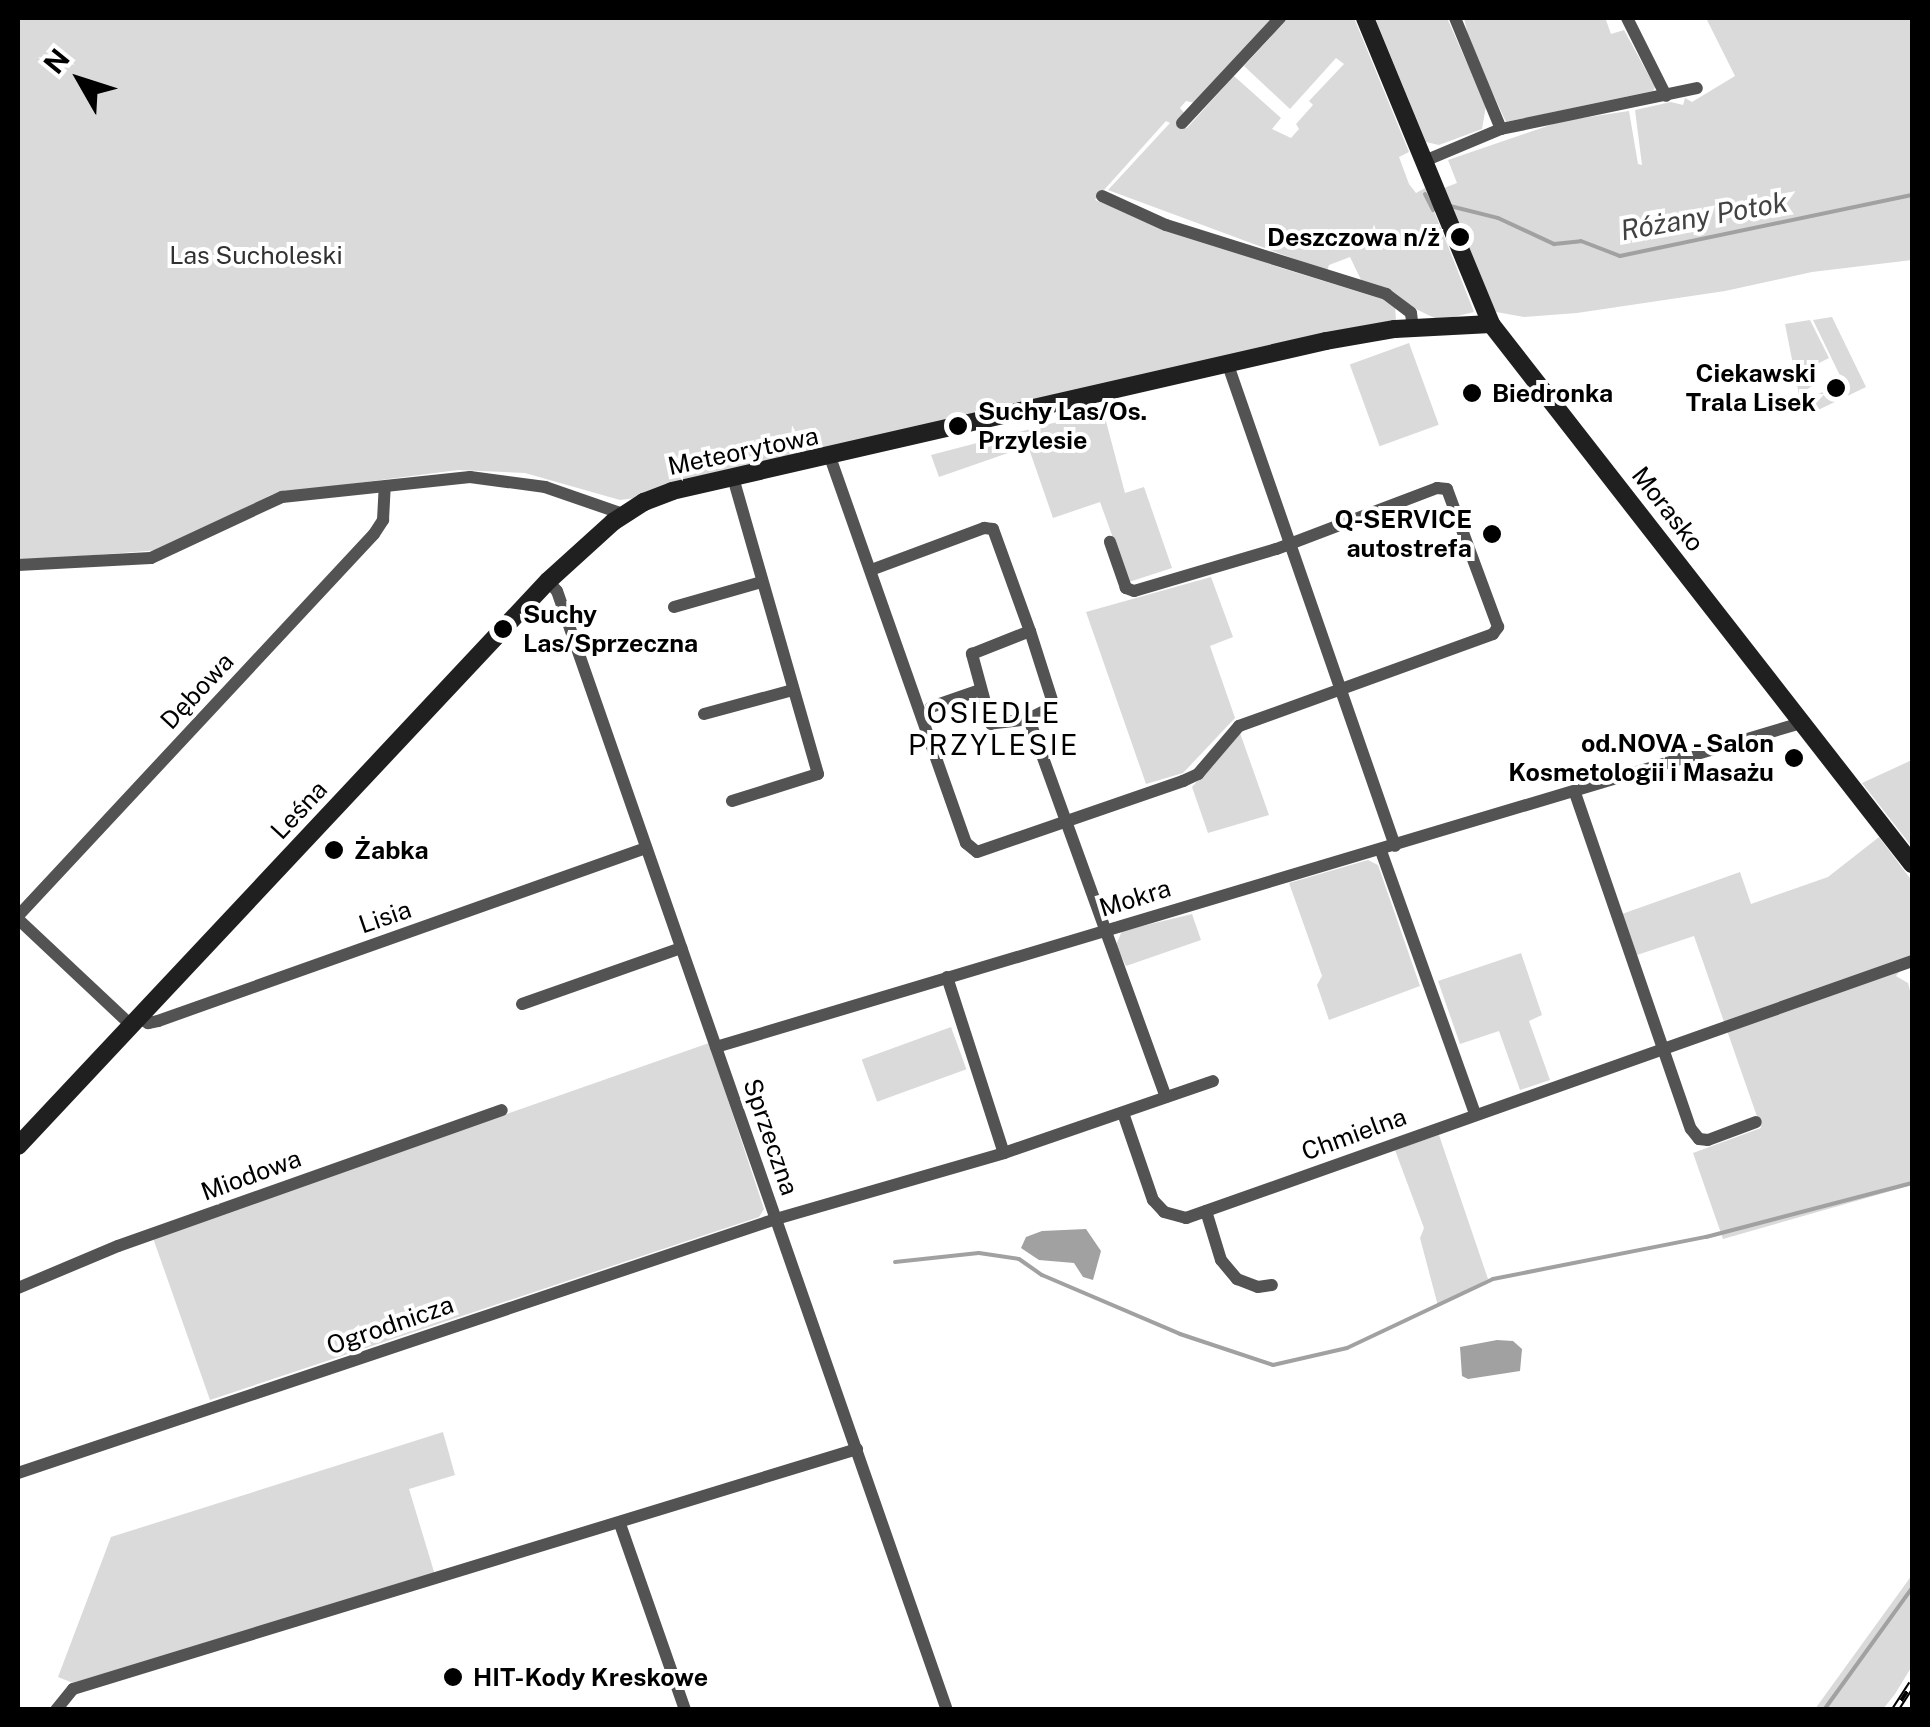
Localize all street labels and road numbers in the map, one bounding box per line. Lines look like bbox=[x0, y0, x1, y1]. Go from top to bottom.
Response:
street label: Meteorytowa bbox=[665, 420, 821, 482]
street label: Morasko bbox=[1626, 461, 1710, 557]
street label: Dębowa bbox=[154, 647, 240, 735]
street label: Leśna bbox=[265, 775, 333, 845]
street label: Mokra bbox=[1096, 873, 1174, 923]
street label: Lisia bbox=[355, 894, 415, 940]
street label: Sprzeczna bbox=[737, 1075, 805, 1199]
street label: Chmielna bbox=[1298, 1101, 1410, 1167]
street label: Miodowa bbox=[197, 1143, 305, 1207]
street label: Ogrodnicza bbox=[323, 1289, 457, 1361]

